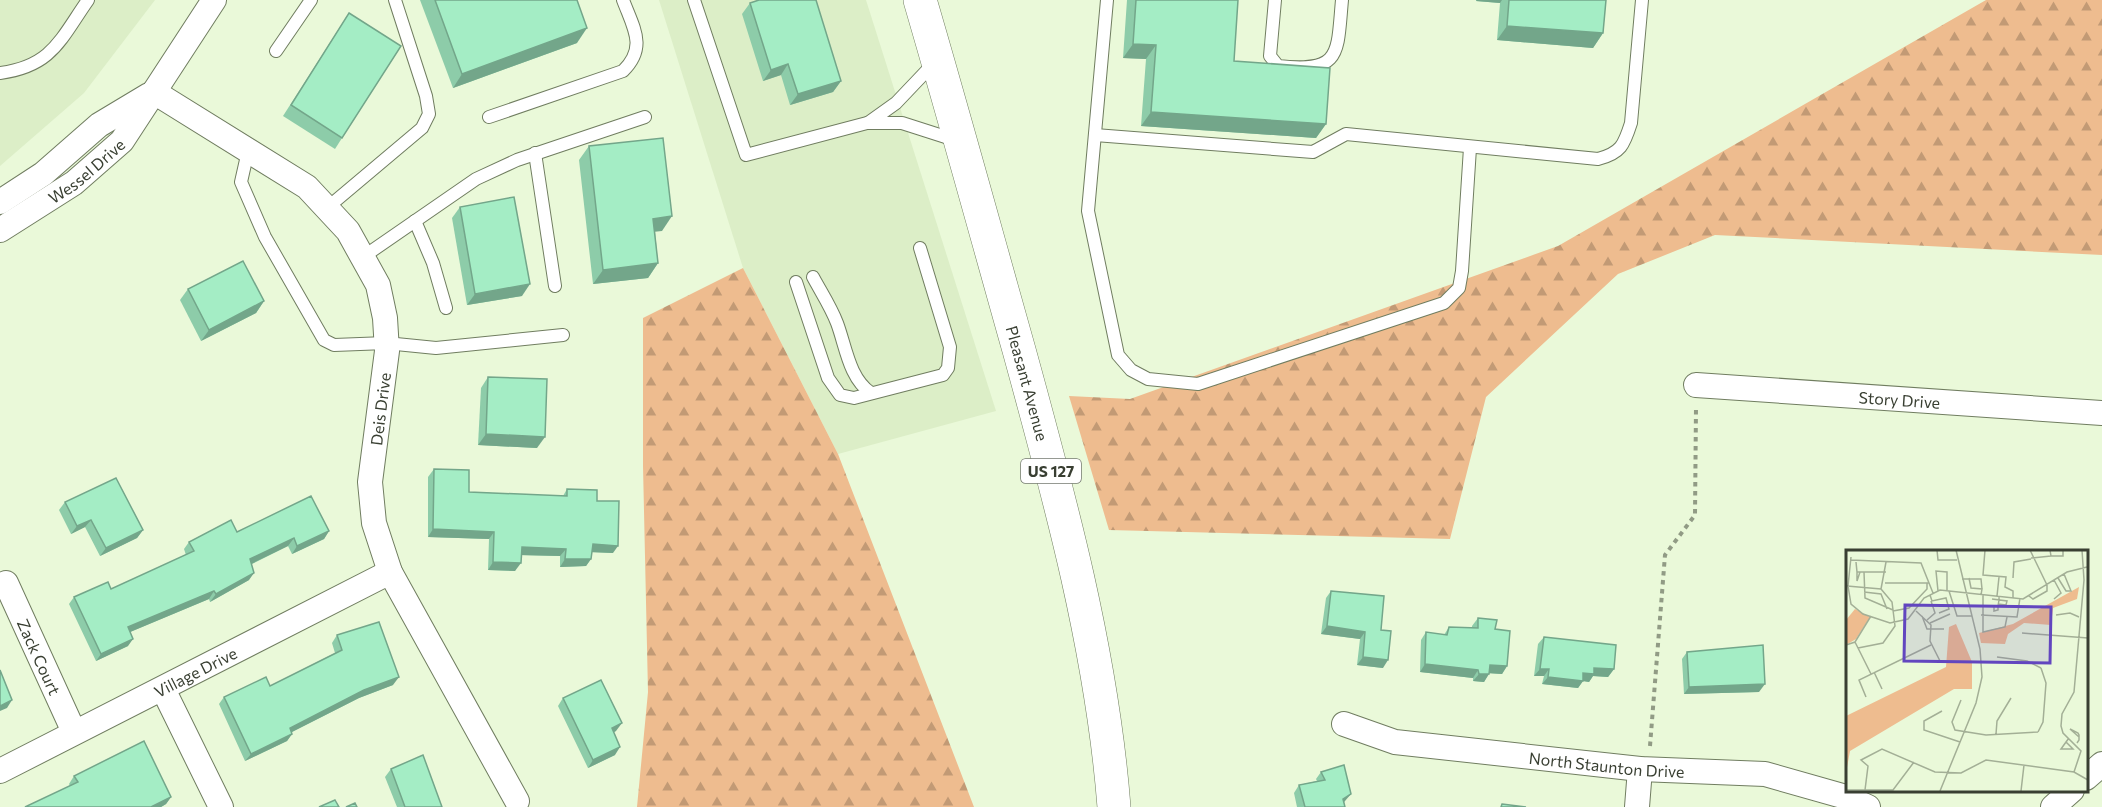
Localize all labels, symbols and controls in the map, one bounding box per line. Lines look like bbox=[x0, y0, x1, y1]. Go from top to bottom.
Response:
street label: Wessel Drive bbox=[44, 134, 128, 207]
street label: Pleasant Avenue bbox=[1003, 323, 1053, 443]
street label: Deis Drive bbox=[366, 371, 394, 447]
street label: Story Drive bbox=[1858, 387, 1941, 411]
road number: US 127 bbox=[1021, 459, 1081, 483]
inset map bbox=[1846, 550, 2087, 792]
street label: Zack Court bbox=[14, 616, 65, 698]
street label: Village Drive bbox=[150, 642, 240, 700]
street label: North Staunton Drive bbox=[1528, 747, 1685, 780]

